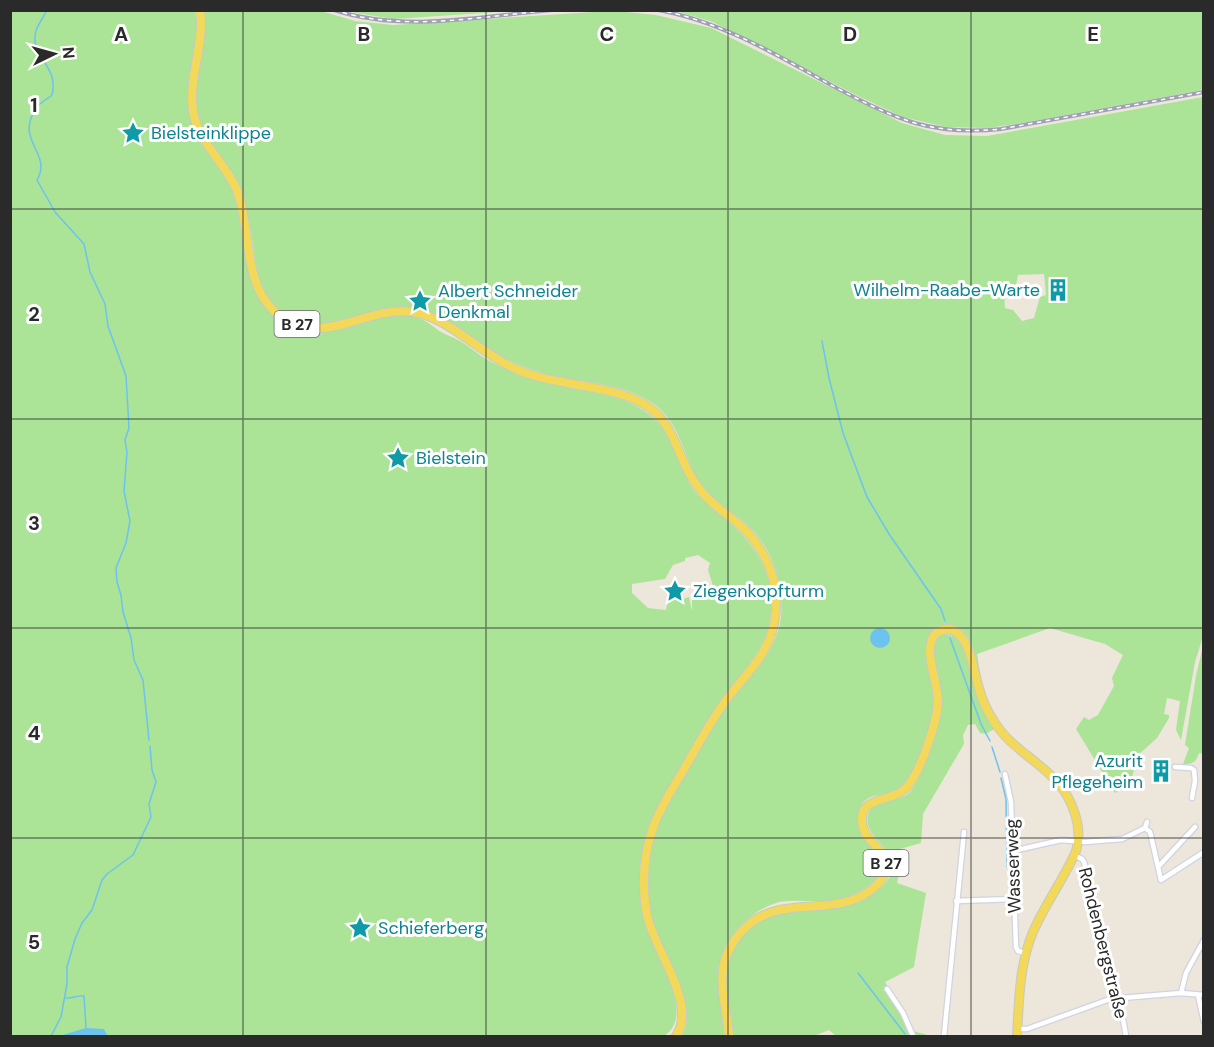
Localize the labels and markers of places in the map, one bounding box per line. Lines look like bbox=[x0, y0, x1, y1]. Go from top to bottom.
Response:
place icon: Bielsteinklippe bbox=[120, 120, 146, 146]
place label: Bielsteinklippe bbox=[151, 121, 271, 145]
building icon: Wilhelm-Raabe-Warte bbox=[1045, 277, 1071, 303]
place label: Wilhelm-Raabe-Warte bbox=[853, 278, 1040, 302]
place label: Albert Schneider Denkmal bbox=[438, 279, 578, 324]
place icon: Albert Schneider Denkmal bbox=[407, 288, 433, 314]
place icon: Bielstein bbox=[385, 445, 411, 471]
place label: Bielstein bbox=[416, 446, 486, 470]
place icon: Ziegenkopfturm bbox=[662, 578, 688, 604]
place label: Ziegenkopfturm bbox=[693, 579, 824, 603]
place label: Azurit Pflegeheim bbox=[1051, 749, 1143, 794]
building icon: Azurit Pflegeheim bbox=[1148, 758, 1174, 784]
place icon: Schieferberg bbox=[347, 915, 373, 941]
place label: Schieferberg bbox=[378, 916, 484, 940]

